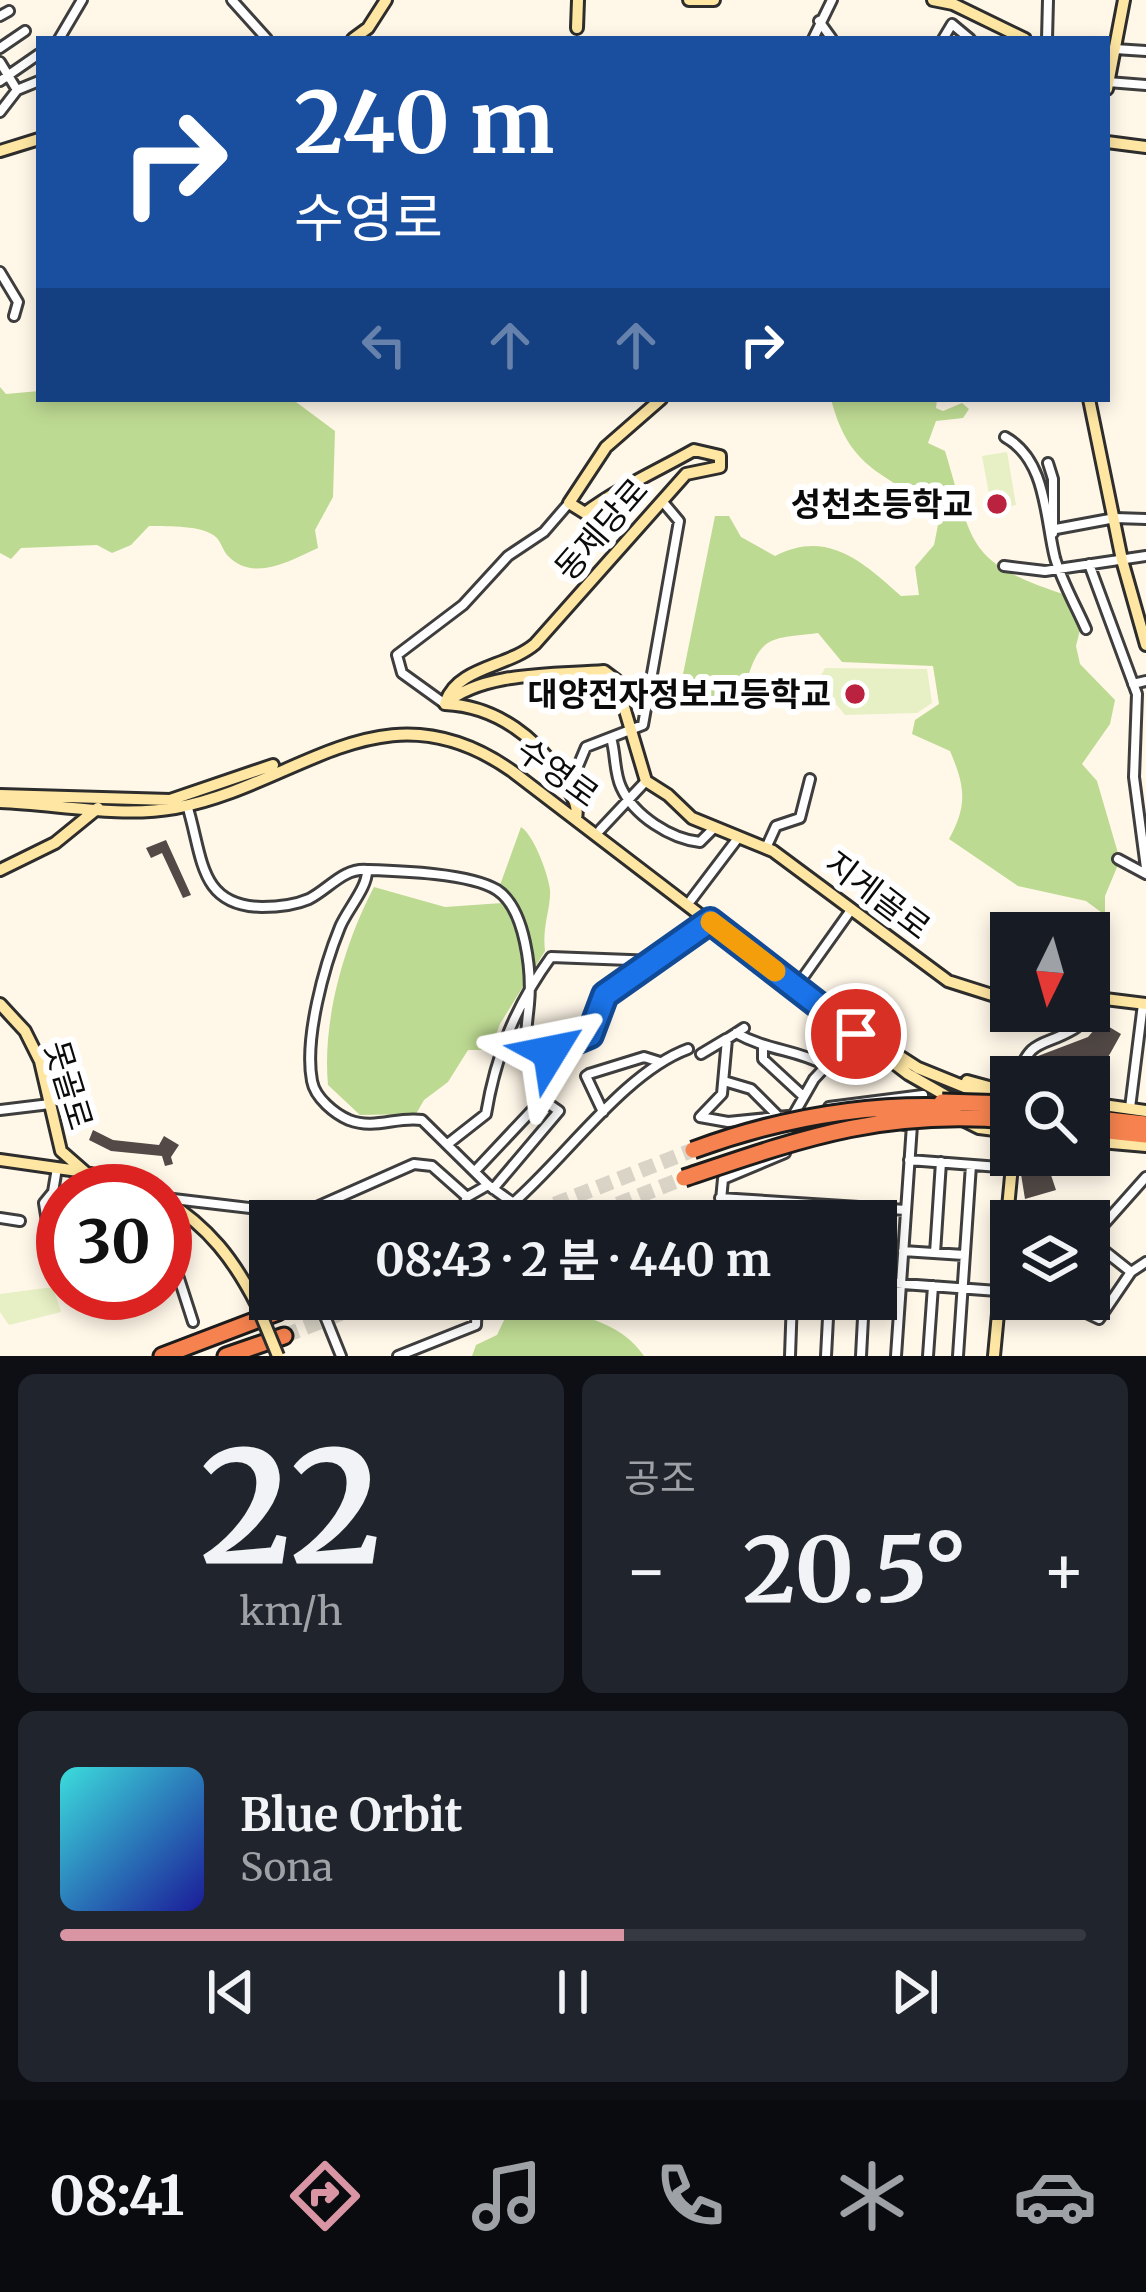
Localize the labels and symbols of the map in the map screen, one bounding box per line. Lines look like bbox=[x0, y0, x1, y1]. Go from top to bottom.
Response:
street label: 동제당로 bbox=[546, 470, 657, 589]
place label: 성천초등학교 bbox=[791, 484, 973, 525]
marker: 성천초등학교 bbox=[984, 491, 1010, 517]
place label: 대양전자정보고등학교 bbox=[527, 674, 831, 715]
marker: 대양전자정보고등학교 bbox=[842, 681, 868, 707]
street label: 수영로 bbox=[509, 729, 607, 816]
street label: 지게골로 bbox=[817, 842, 939, 948]
north arrow bbox=[990, 912, 1110, 1032]
pin bbox=[805, 983, 907, 1085]
position arrow bbox=[487, 989, 613, 1115]
street label: 못골로 bbox=[36, 1036, 101, 1135]
speed limit sign: 30 bbox=[36, 1164, 192, 1320]

